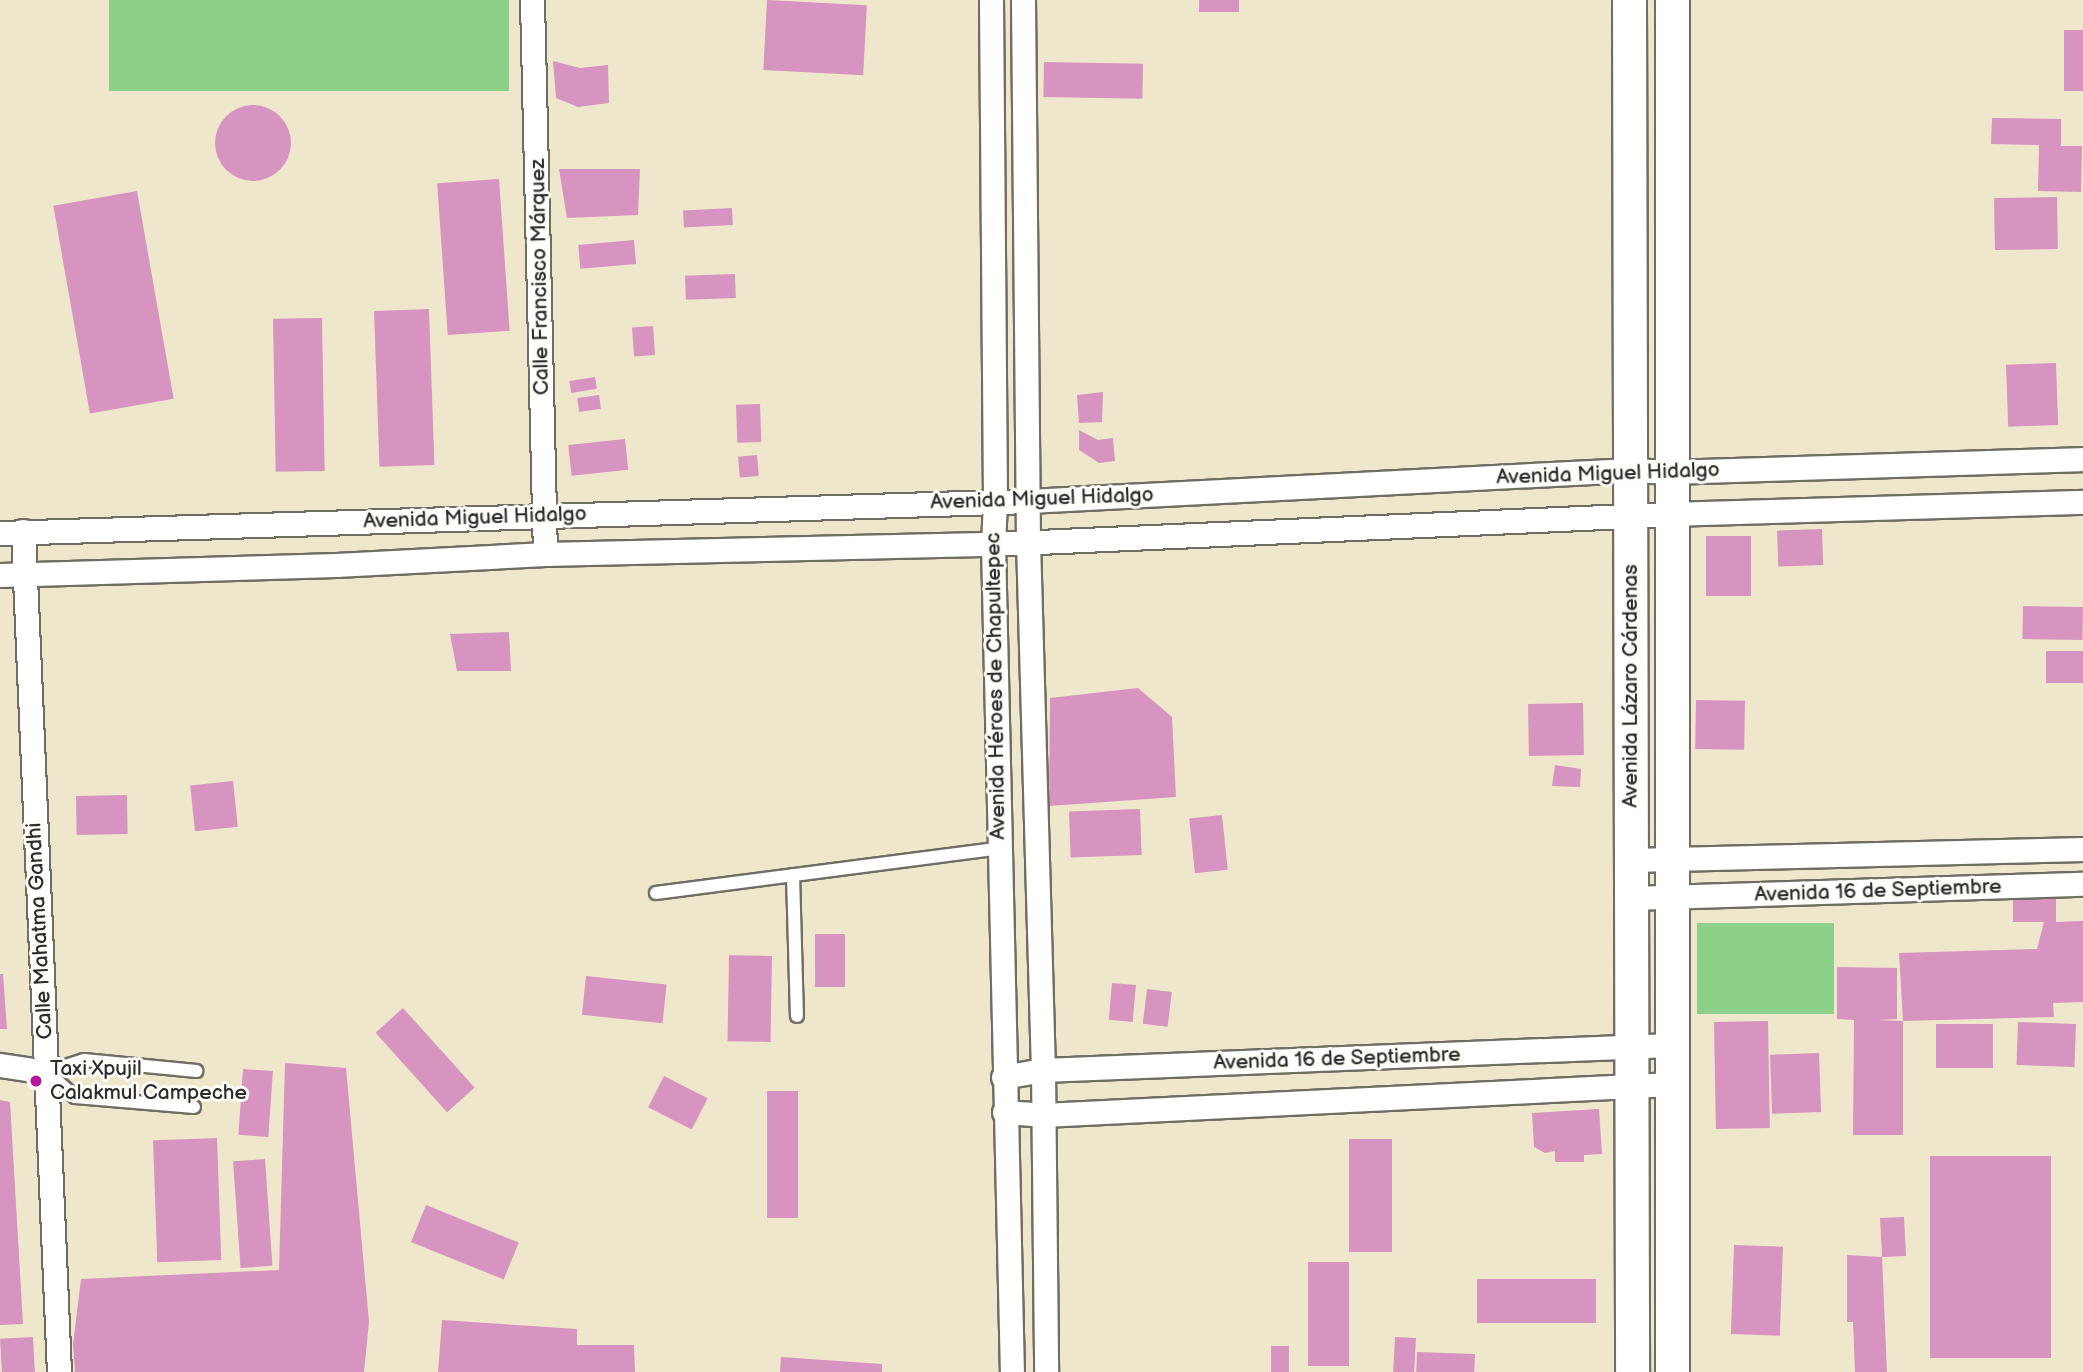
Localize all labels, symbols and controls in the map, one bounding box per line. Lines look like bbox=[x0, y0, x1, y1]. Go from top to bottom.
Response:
street label: Calle Francisco Márquez bbox=[525, 159, 555, 395]
street label: Avenida Miguel Hidalgo bbox=[1496, 458, 1720, 490]
street label: Avenida Miguel Hidalgo bbox=[930, 483, 1154, 515]
street label: Avenida Miguel Hidalgo bbox=[363, 502, 587, 534]
street label: Avenida Héroes de Chapultepec bbox=[981, 532, 1011, 840]
street label: Avenida Lázaro Cárdenas bbox=[1618, 564, 1644, 808]
street label: Calle Mahatma Gandhi bbox=[22, 822, 58, 1040]
street label: Avenida 16 de Septiembre bbox=[1754, 874, 2002, 908]
street label: Avenida 16 de Septiembre bbox=[1213, 1042, 1461, 1076]
place label: Taxi Xpujil Calakmul Campeche bbox=[50, 1056, 247, 1106]
marker: Taxi Xpujil Calakmul Campeche bbox=[28, 1073, 44, 1089]

